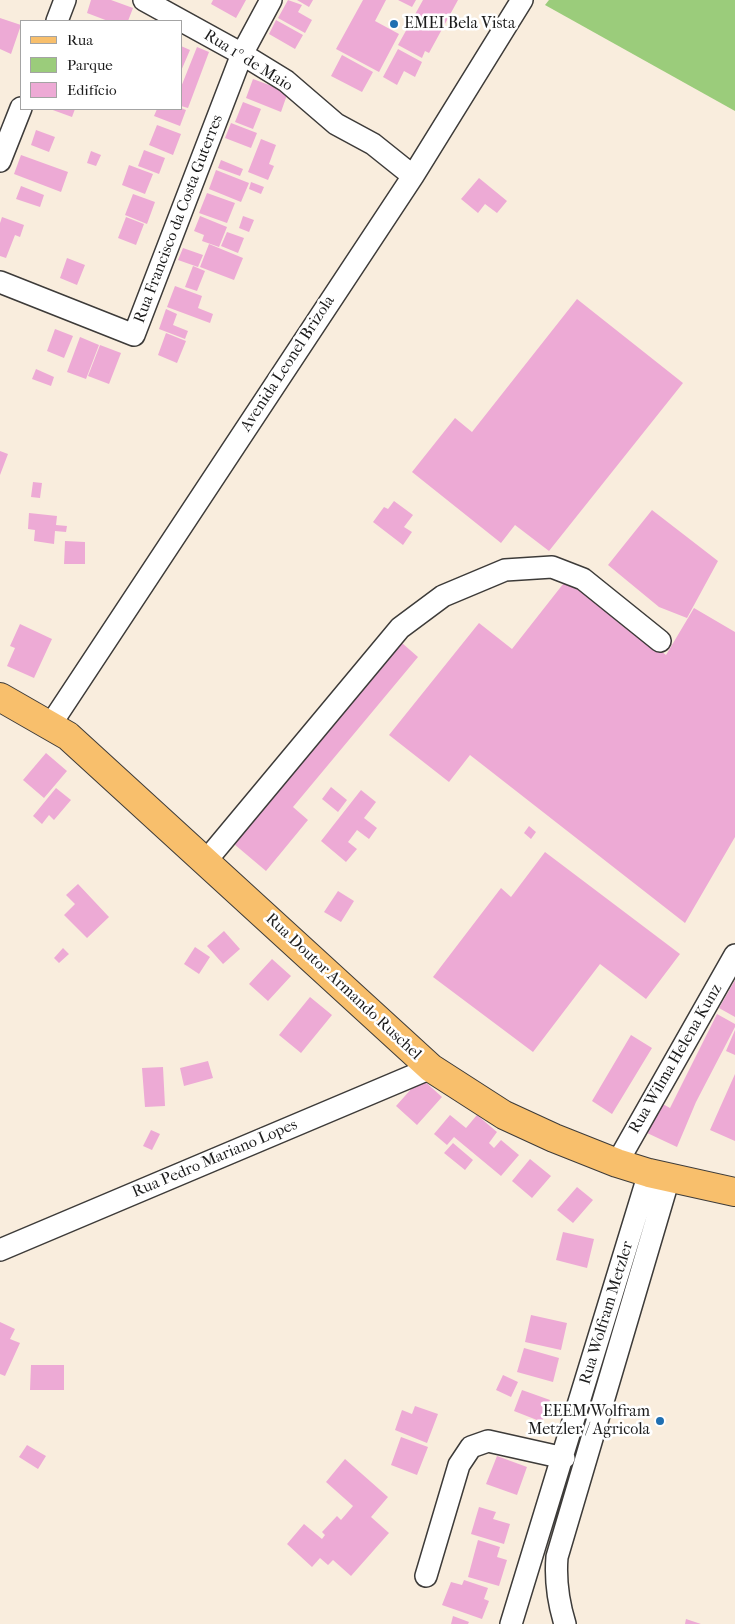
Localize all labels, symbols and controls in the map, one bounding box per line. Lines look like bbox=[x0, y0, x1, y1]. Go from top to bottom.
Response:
place label: EMEI Bela Vista bbox=[404, 14, 515, 34]
marker: EMEI Bela Vista bbox=[388, 18, 400, 30]
legend bbox=[20, 20, 182, 110]
street label: Rua 1º de Maio bbox=[200, 26, 296, 96]
text: Rua bbox=[67, 31, 93, 49]
text: Parque bbox=[67, 56, 113, 74]
text: Edifício bbox=[67, 81, 117, 99]
street label: Rua Francisco da Costa Guterres bbox=[130, 112, 228, 326]
street label: Avenida Leonel Brizola bbox=[237, 292, 339, 436]
street label: Rua Doutor Armando Ruschel bbox=[261, 910, 425, 1064]
street label: Rua Wilma Helena Kunz bbox=[625, 981, 727, 1137]
street label: Rua Pedro Mariano Lopes bbox=[130, 1115, 300, 1203]
street label: Rua Wolfram Metzler bbox=[576, 1239, 638, 1387]
place label: EEEM Wolfram Metzler / Agricola bbox=[528, 1402, 650, 1440]
marker: EEEM Wolfram Metzler / Agricola bbox=[654, 1415, 666, 1427]

